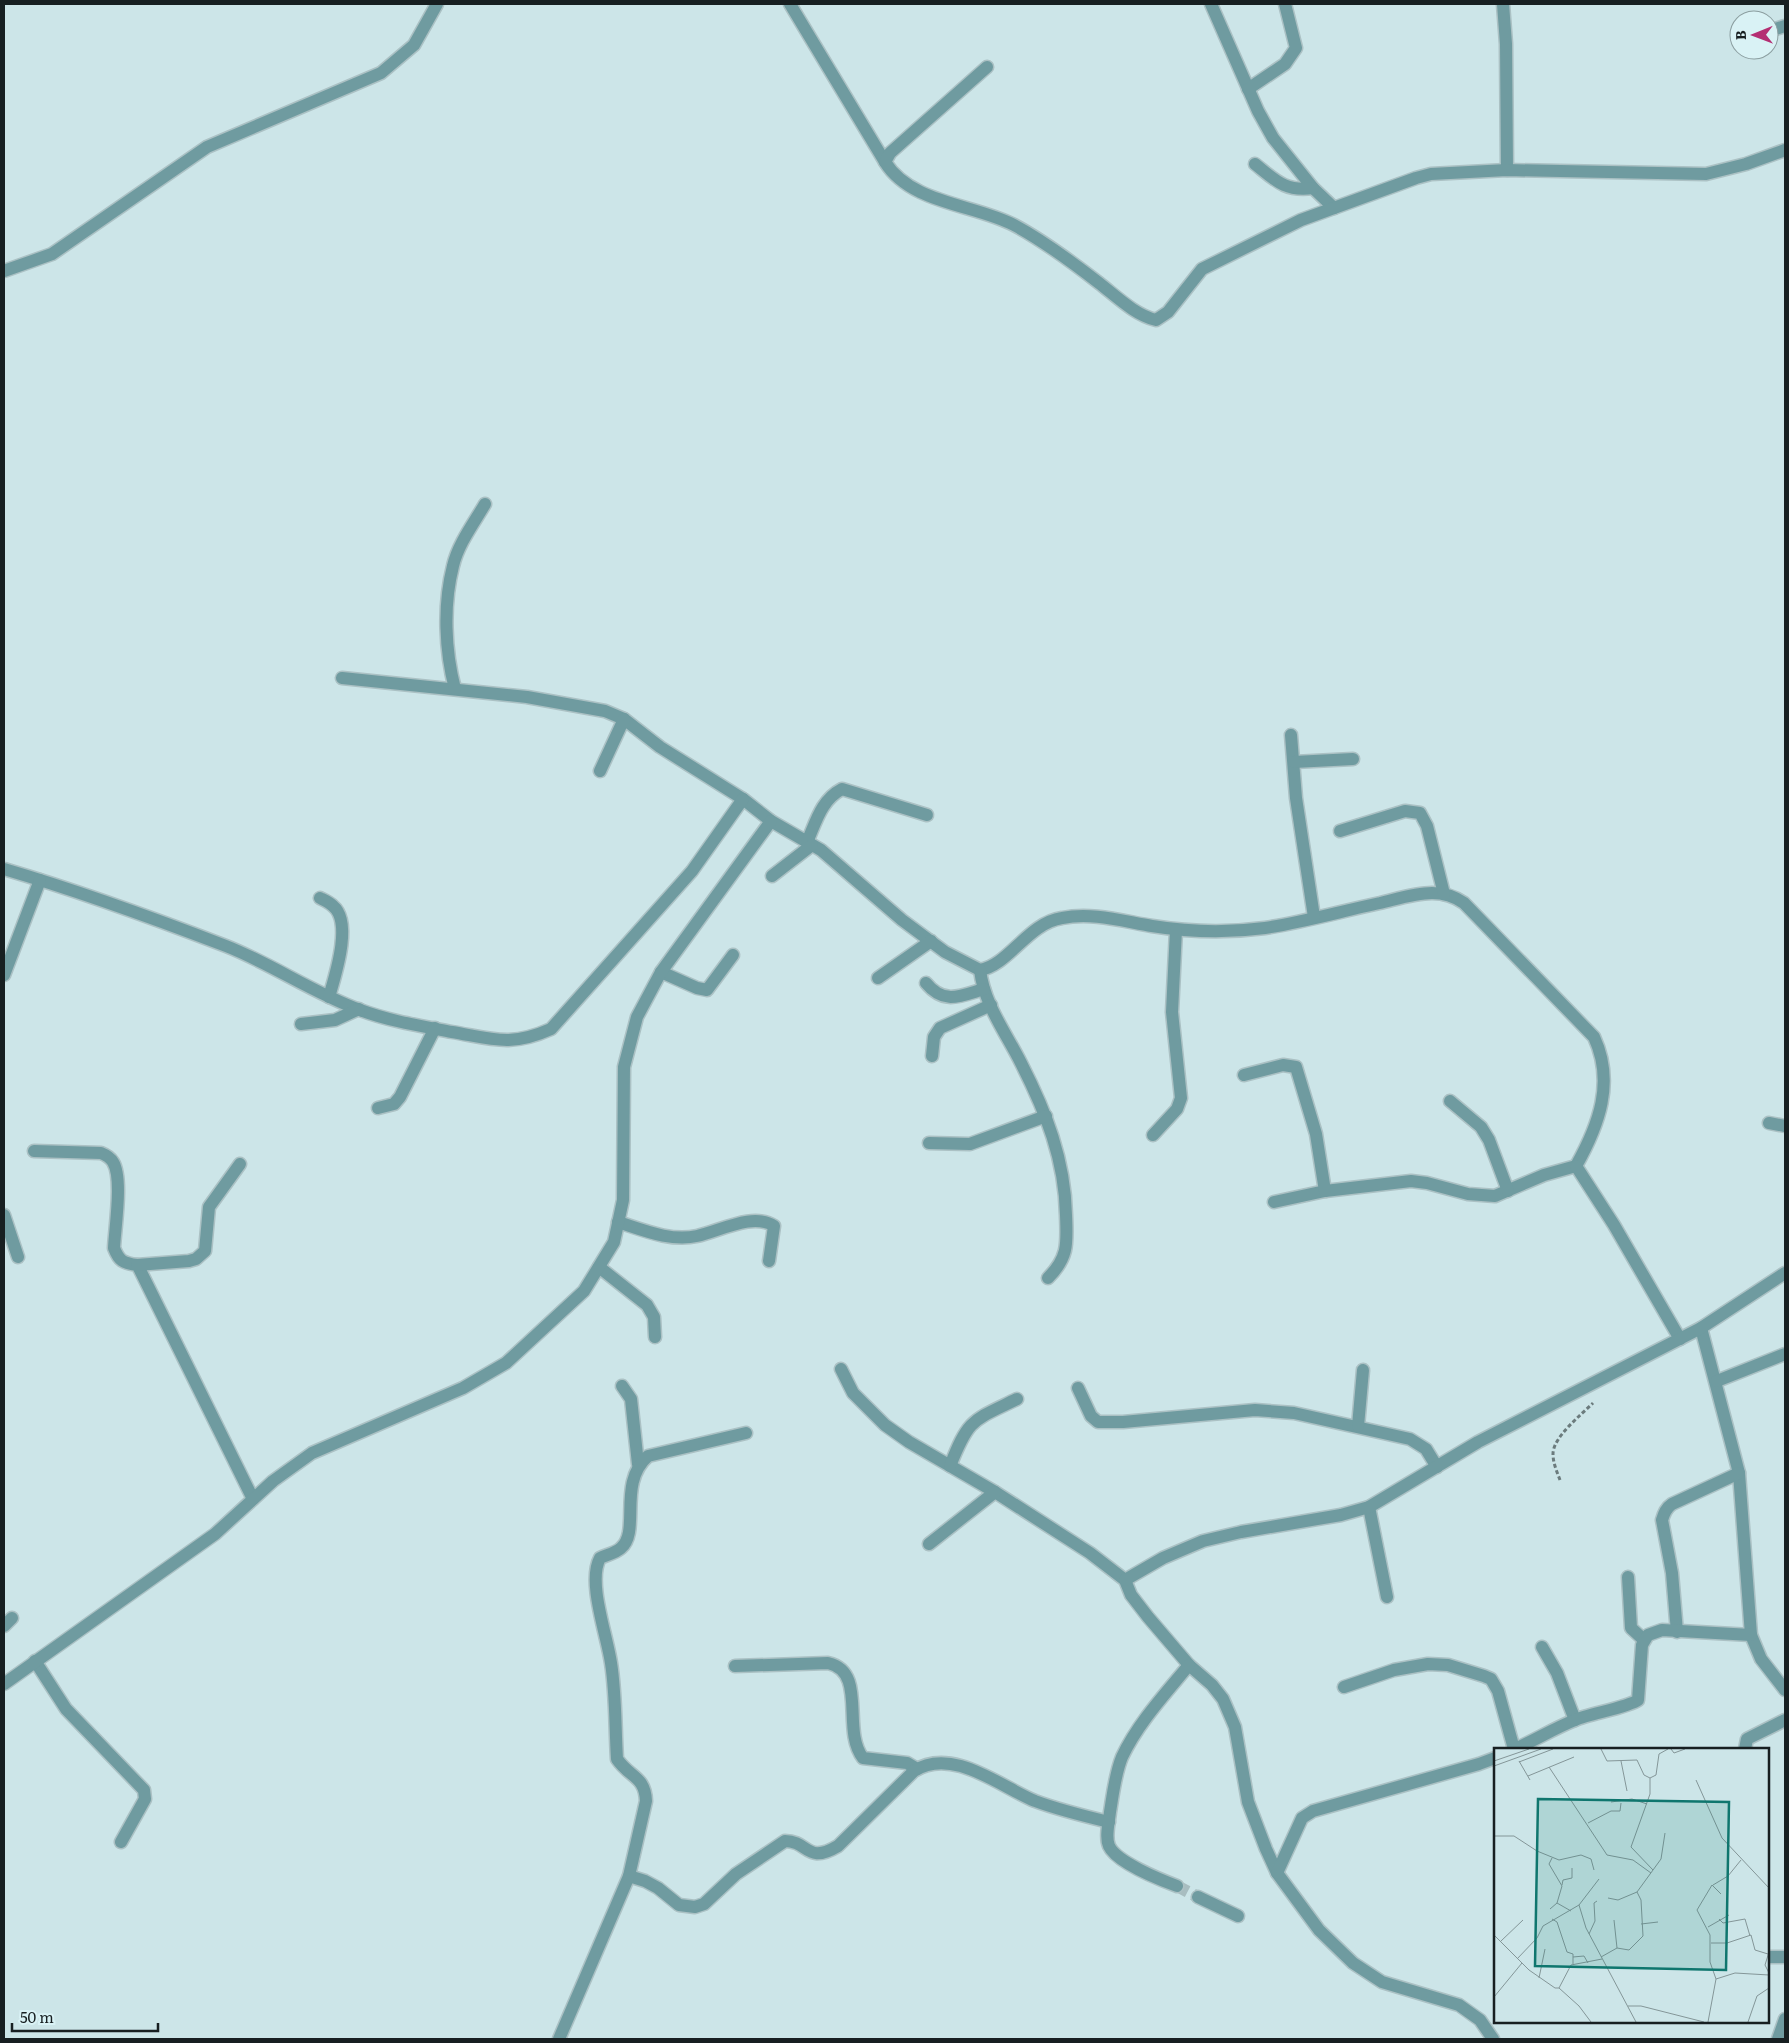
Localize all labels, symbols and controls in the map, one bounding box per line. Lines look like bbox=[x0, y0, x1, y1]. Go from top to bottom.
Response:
north arrow bbox=[1729, 10, 1779, 60]
text: B bbox=[1730, 30, 1750, 40]
inset map bbox=[1494, 1748, 1769, 2023]
scale bar bbox=[12, 2000, 159, 2032]
text: 50 m bbox=[20, 2005, 54, 2028]

